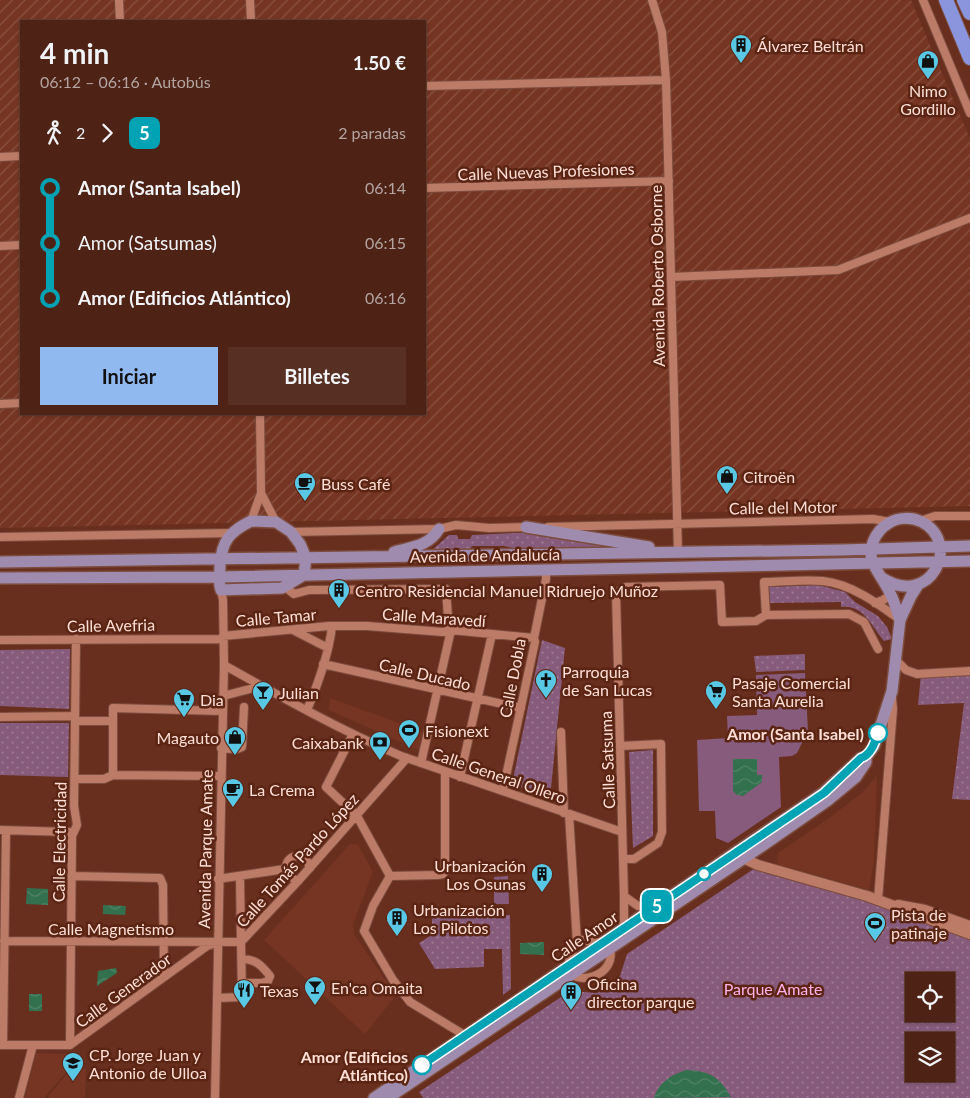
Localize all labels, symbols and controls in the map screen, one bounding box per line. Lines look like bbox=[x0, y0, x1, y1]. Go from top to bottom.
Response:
building icon: Álvarez Beltrán bbox=[729, 33, 753, 64]
text: 4 min bbox=[40, 36, 109, 70]
place label: Álvarez Beltrán bbox=[757, 36, 864, 55]
shop icon: Nimo Gordillo bbox=[916, 49, 940, 80]
text: 1.50 € bbox=[353, 51, 406, 74]
text: 06:12 – 06:16 · Autobús bbox=[40, 72, 211, 91]
place label: Nimo Gordillo bbox=[900, 81, 956, 118]
icon: walk bbox=[40, 119, 68, 147]
icon: forward bbox=[93, 119, 121, 147]
text: 5 bbox=[139, 122, 150, 144]
text: 2 bbox=[76, 123, 85, 142]
text: 2 paradas bbox=[338, 123, 406, 142]
street label: Calle Nuevas Profesiones bbox=[457, 158, 635, 184]
text: Amor (Santa Isabel) bbox=[78, 176, 241, 199]
text: 06:14 bbox=[365, 178, 406, 197]
street label: Avenida Roberto Osborne bbox=[646, 185, 668, 367]
text: Amor (Satsumas) bbox=[78, 231, 217, 254]
text: 06:15 bbox=[365, 233, 406, 252]
text: Amor (Edificios Atlántico) bbox=[78, 286, 291, 309]
text: 06:16 bbox=[365, 288, 406, 307]
button: Iniciar bbox=[40, 347, 218, 405]
button: Billetes bbox=[228, 347, 406, 405]
shop icon: Citroën bbox=[715, 464, 739, 495]
place label: Citroën bbox=[743, 467, 795, 486]
cafe icon: Buss Café bbox=[293, 471, 317, 502]
place label: Buss Café bbox=[321, 474, 390, 493]
street label: Calle del Motor bbox=[729, 497, 837, 517]
street label: Avenida de Andalucía bbox=[410, 544, 560, 566]
building icon: Centro Residencial Manuel Ridruejo Muñoz bbox=[327, 578, 351, 609]
place label: Centro Residencial Manuel Ridruejo Muñoz bbox=[355, 581, 658, 600]
street label: Calle Tamar bbox=[235, 604, 317, 630]
street label: Calle Maravedí bbox=[381, 604, 488, 630]
street label: Calle Avefria bbox=[67, 615, 155, 635]
street label: Calle Dobla bbox=[495, 637, 529, 719]
street label: Calle Ducado bbox=[377, 654, 473, 694]
place label: Parroquia de San Lucas bbox=[562, 662, 652, 699]
church icon: Parroquia de San Lucas bbox=[534, 668, 558, 699]
place label: Pasaje Comercial Santa Aurelia bbox=[732, 673, 850, 710]
supermarket icon: Pasaje Comercial Santa Aurelia bbox=[704, 679, 728, 710]
bar icon: Julian bbox=[251, 680, 275, 711]
place label: Julian bbox=[279, 683, 319, 702]
supermarket icon: Dia bbox=[172, 687, 196, 718]
place label: Dia bbox=[200, 690, 224, 709]
street label: Calle Satsuma bbox=[596, 711, 618, 809]
sports icon: Fisionext bbox=[397, 718, 421, 749]
place label: Fisionext bbox=[425, 721, 489, 740]
marker: Amor (Santa Isabel) bbox=[868, 723, 888, 743]
place label: Amor (Santa Isabel) bbox=[726, 724, 864, 743]
shop icon: Magauto bbox=[223, 725, 247, 756]
place label: Magauto bbox=[156, 728, 219, 747]
bank icon: Caixabank bbox=[368, 730, 392, 761]
place label: Caixabank bbox=[292, 733, 365, 752]
street label: Calle General Ollero bbox=[429, 743, 569, 807]
street label: Avenida Parque Amate bbox=[194, 769, 216, 929]
cafe icon: La Crema bbox=[221, 777, 245, 808]
place label: La Crema bbox=[249, 780, 315, 799]
street label: Calle Electricidad bbox=[48, 782, 70, 902]
street label: Calle Tomás Pardo López bbox=[232, 789, 362, 931]
place label: Urbanización Los Osunas bbox=[434, 856, 526, 893]
building icon: Urbanización Los Osunas bbox=[530, 862, 554, 893]
unlabelled marker bbox=[697, 867, 711, 881]
line badge: 5 bbox=[641, 890, 673, 922]
text: 5 bbox=[652, 895, 662, 917]
place label: Urbanización Los Pilotos bbox=[413, 900, 505, 937]
place label: Pista de patinaje bbox=[891, 905, 947, 942]
building icon: Urbanización Los Pilotos bbox=[385, 906, 409, 937]
street label: Calle Amor bbox=[547, 906, 621, 965]
sports icon: Pista de patinaje bbox=[863, 911, 887, 942]
street label: Calle Magnetismo bbox=[48, 919, 174, 938]
street label: Calle Generador bbox=[71, 949, 175, 1031]
map controls bbox=[905, 972, 955, 1082]
button: locate bbox=[905, 972, 955, 1022]
place label: Oficina director parque bbox=[587, 974, 695, 1011]
bar icon: En'ca Omaita bbox=[303, 975, 327, 1006]
restaurant icon: Texas bbox=[232, 978, 256, 1009]
place label: En'ca Omaita bbox=[331, 978, 423, 997]
park label: Parque Amate bbox=[724, 979, 822, 998]
building icon: Oficina director parque bbox=[559, 980, 583, 1011]
place label: Texas bbox=[260, 981, 299, 1000]
button: layers bbox=[905, 1032, 955, 1082]
place label: CP. Jorge Juan y Antonio de Ulloa bbox=[89, 1045, 207, 1082]
place label: Amor (Edificios Atlántico) bbox=[300, 1047, 408, 1084]
school or university icon: CP. Jorge Juan y Antonio de Ulloa bbox=[61, 1051, 85, 1082]
marker: Amor (Edificios Atlántico) bbox=[412, 1055, 432, 1075]

